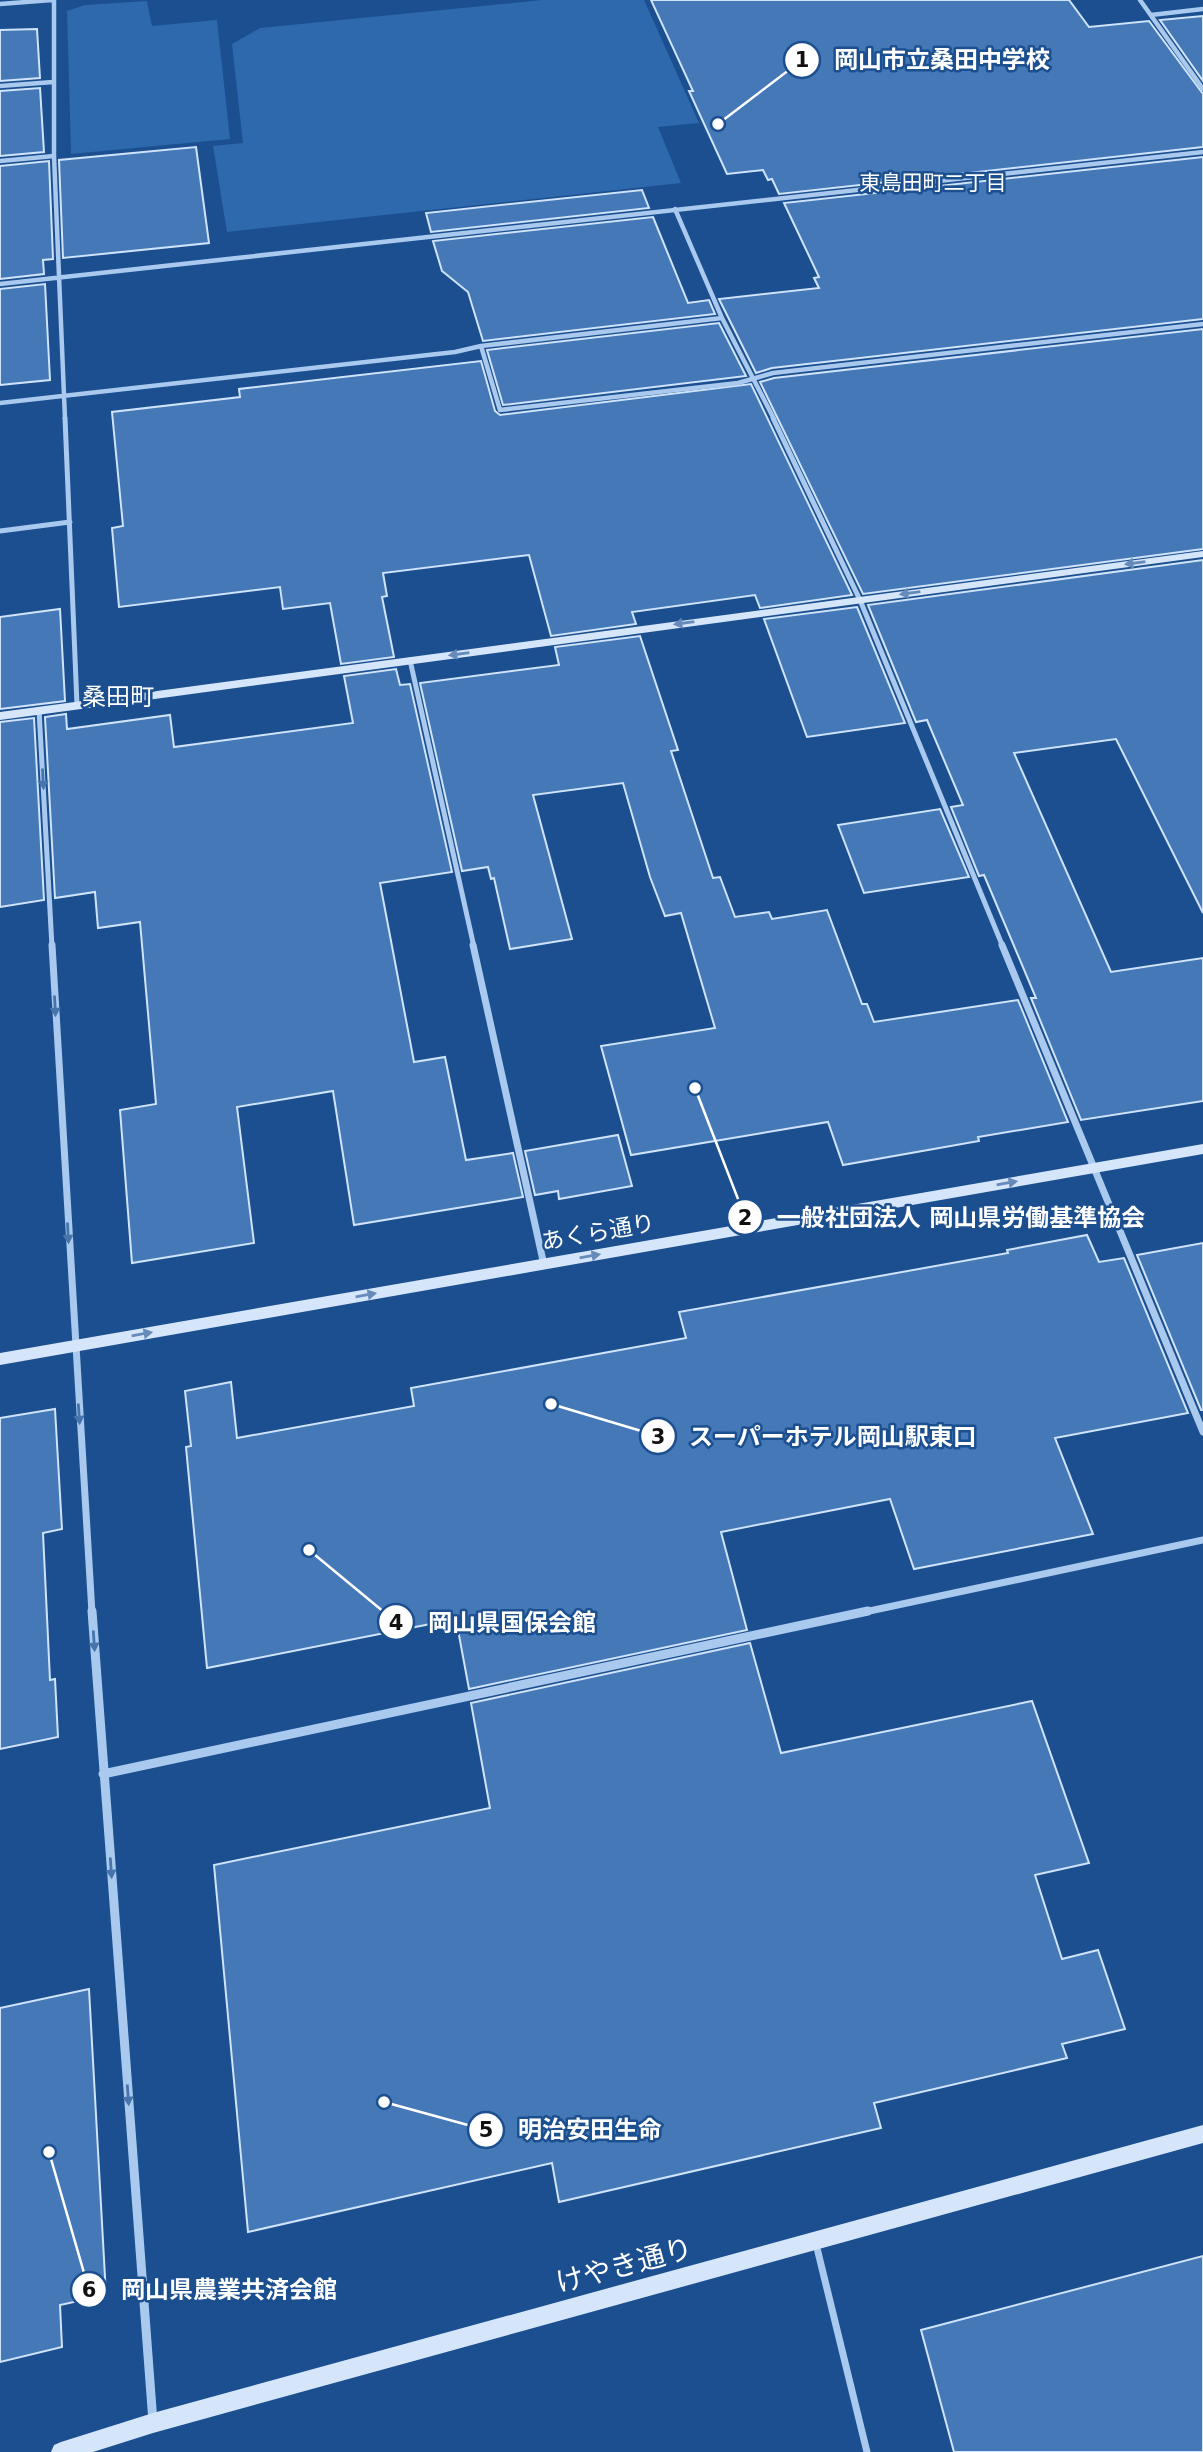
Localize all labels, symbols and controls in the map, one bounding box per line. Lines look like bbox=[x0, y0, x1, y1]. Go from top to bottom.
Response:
callout: 岡山市立桑田中学校 bbox=[785, 37, 1064, 82]
text: 岡山市立桑田中学校 bbox=[834, 46, 1050, 74]
text: 1 bbox=[795, 48, 809, 72]
district label: 東島田町二丁目 bbox=[860, 171, 1007, 195]
one-way arrow bbox=[1124, 557, 1146, 568]
one-way arrow bbox=[899, 588, 921, 599]
one-way arrow bbox=[673, 618, 695, 629]
one-way arrow bbox=[448, 649, 470, 660]
district label: 桑田町 bbox=[82, 683, 154, 711]
one-way arrow bbox=[38, 768, 49, 790]
one-way arrow bbox=[50, 995, 61, 1017]
one-way arrow bbox=[996, 1177, 1018, 1188]
callout: 一般社団法人 岡山県労働基準協会 bbox=[727, 1195, 1159, 1240]
text: 一般社団法人 岡山県労働基準協会 bbox=[777, 1204, 1145, 1232]
text: 2 bbox=[738, 1206, 752, 1230]
street label: あくら通り bbox=[539, 1209, 657, 1255]
one-way arrow bbox=[63, 1222, 74, 1244]
one-way arrow bbox=[579, 1250, 601, 1261]
one-way arrow bbox=[355, 1290, 377, 1301]
one-way arrow bbox=[131, 1328, 153, 1339]
one-way arrow bbox=[74, 1403, 85, 1425]
callout: スーパーホテル岡山駅東口 bbox=[640, 1414, 991, 1459]
text: スーパーホテル岡山駅東口 bbox=[689, 1423, 977, 1451]
text: 3 bbox=[651, 1425, 665, 1449]
callout: 岡山県国保会館 bbox=[379, 1600, 610, 1645]
text: 岡山県国保会館 bbox=[428, 1609, 596, 1637]
text: 4 bbox=[389, 1611, 403, 1635]
one-way arrow bbox=[89, 1630, 100, 1652]
one-way arrow bbox=[106, 1857, 117, 1879]
one-way arrow bbox=[123, 2084, 134, 2106]
callout: 明治安田生命 bbox=[469, 2107, 676, 2152]
text: 明治安田生命 bbox=[518, 2116, 662, 2144]
text: 5 bbox=[479, 2118, 493, 2142]
street label: けやき通り bbox=[552, 2231, 696, 2300]
callout: 岡山県農業共済会館 bbox=[72, 2268, 351, 2313]
text: 岡山県農業共済会館 bbox=[121, 2276, 337, 2304]
text: 6 bbox=[82, 2278, 96, 2302]

